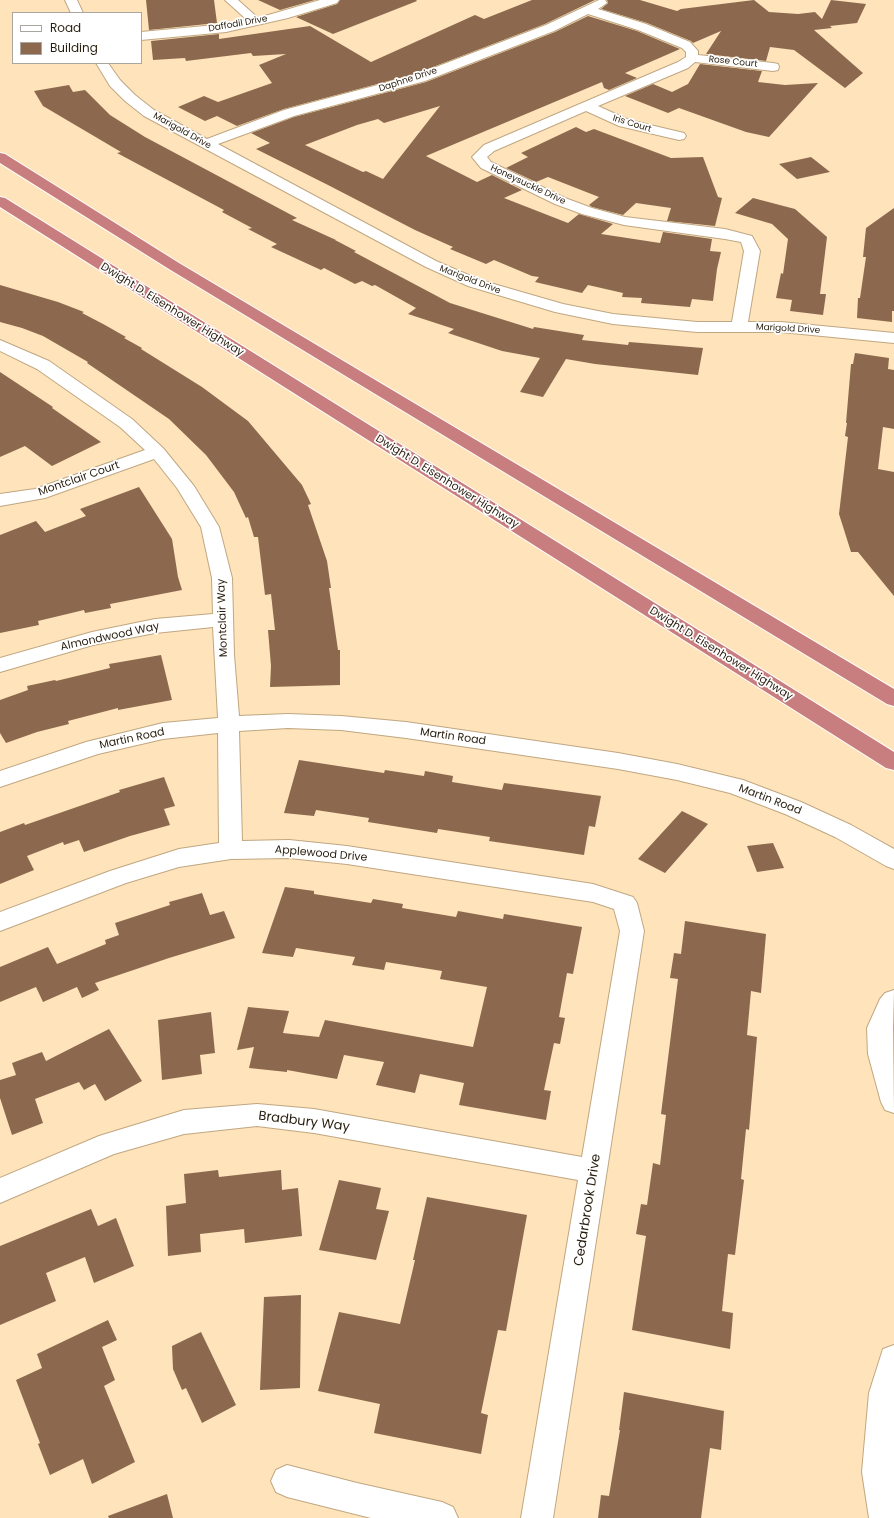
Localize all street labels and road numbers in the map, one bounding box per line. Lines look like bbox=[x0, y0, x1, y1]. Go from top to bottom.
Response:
street label: Daffodil Drive bbox=[208, 14, 268, 34]
street label: Rose Court bbox=[708, 54, 758, 70]
street label: Daphne Drive bbox=[378, 66, 438, 94]
street label: Marigold Drive bbox=[151, 111, 213, 151]
street label: Iris Court bbox=[611, 113, 653, 135]
street label: Honeysuckle Drive bbox=[489, 163, 567, 207]
street label: Dwight D. Eisenhower Highway bbox=[98, 260, 246, 360]
street label: Marigold Drive bbox=[438, 263, 502, 297]
street label: Marigold Drive bbox=[756, 322, 820, 336]
street label: Dwight D. Eisenhower Highway bbox=[373, 432, 521, 532]
street label: Montclair Court bbox=[37, 459, 121, 499]
street label: Montclair Way bbox=[215, 579, 231, 657]
street label: Dwight D. Eisenhower Highway bbox=[647, 604, 795, 704]
street label: Almondwood Way bbox=[59, 620, 161, 654]
street label: Martin Road bbox=[98, 726, 166, 752]
street label: Martin Road bbox=[419, 726, 487, 748]
street label: Martin Road bbox=[737, 782, 803, 818]
street label: Applewood Drive bbox=[274, 843, 368, 865]
street label: Bradbury Way bbox=[257, 1109, 351, 1135]
street label: Cedarbrook Drive bbox=[571, 1153, 605, 1267]

